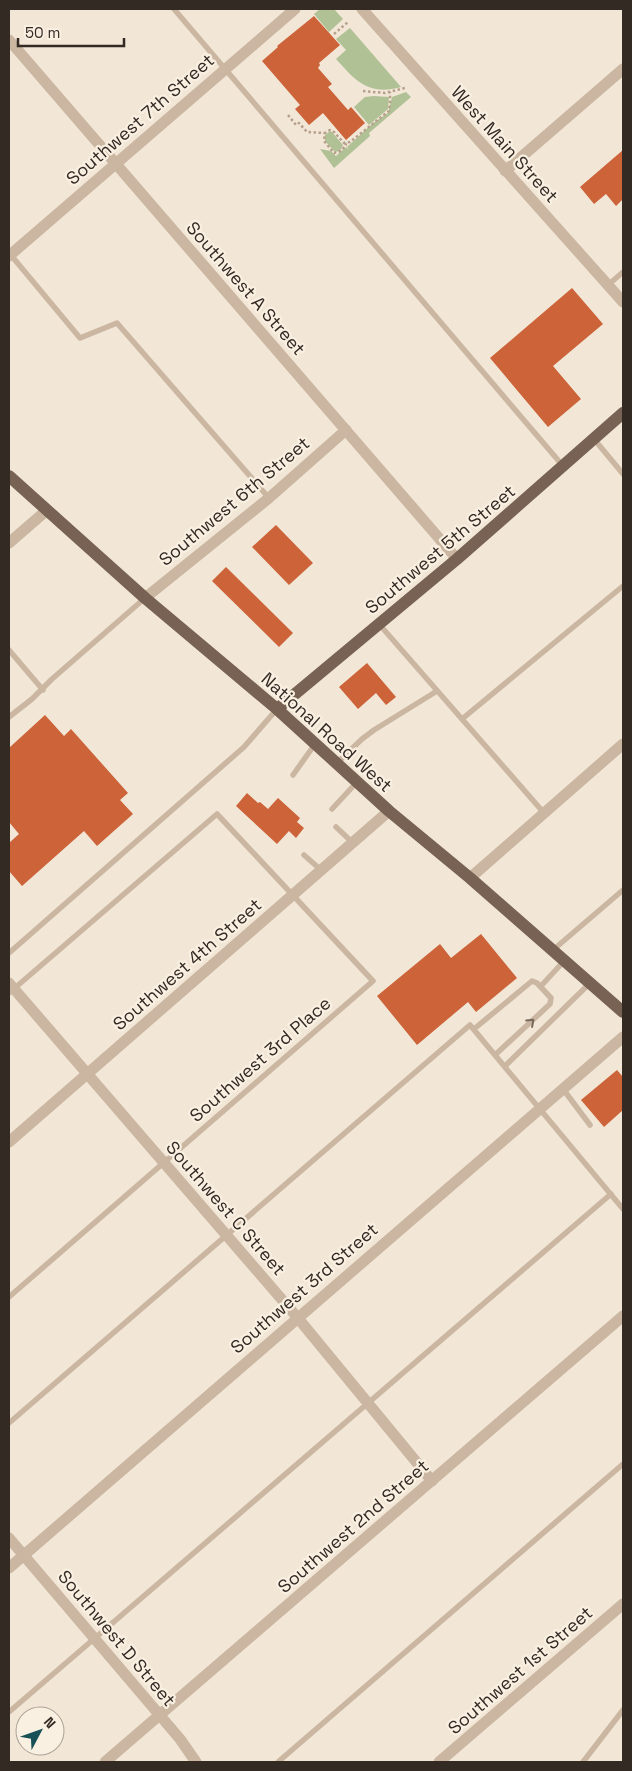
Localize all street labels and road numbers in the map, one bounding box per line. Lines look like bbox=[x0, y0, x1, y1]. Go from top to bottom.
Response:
street label: Southwest 7th Street bbox=[61, 48, 219, 190]
street label: West Main Street bbox=[446, 81, 564, 207]
street label: Southwest A Street bbox=[182, 216, 310, 360]
street label: Southwest 6th Street bbox=[154, 431, 314, 571]
street label: Southwest 5th Street bbox=[360, 479, 520, 619]
street label: National Road West bbox=[257, 667, 397, 797]
street label: Southwest 4th Street bbox=[108, 893, 266, 1035]
street label: Southwest 3rd Place bbox=[185, 991, 335, 1127]
street label: Southwest C Street bbox=[161, 1136, 291, 1280]
street label: Southwest 3rd Street bbox=[225, 1218, 383, 1358]
street label: Southwest 2nd Street bbox=[273, 1454, 433, 1598]
street label: Southwest D Street bbox=[53, 1565, 181, 1711]
street label: Southwest 1st Street bbox=[443, 1601, 597, 1739]

